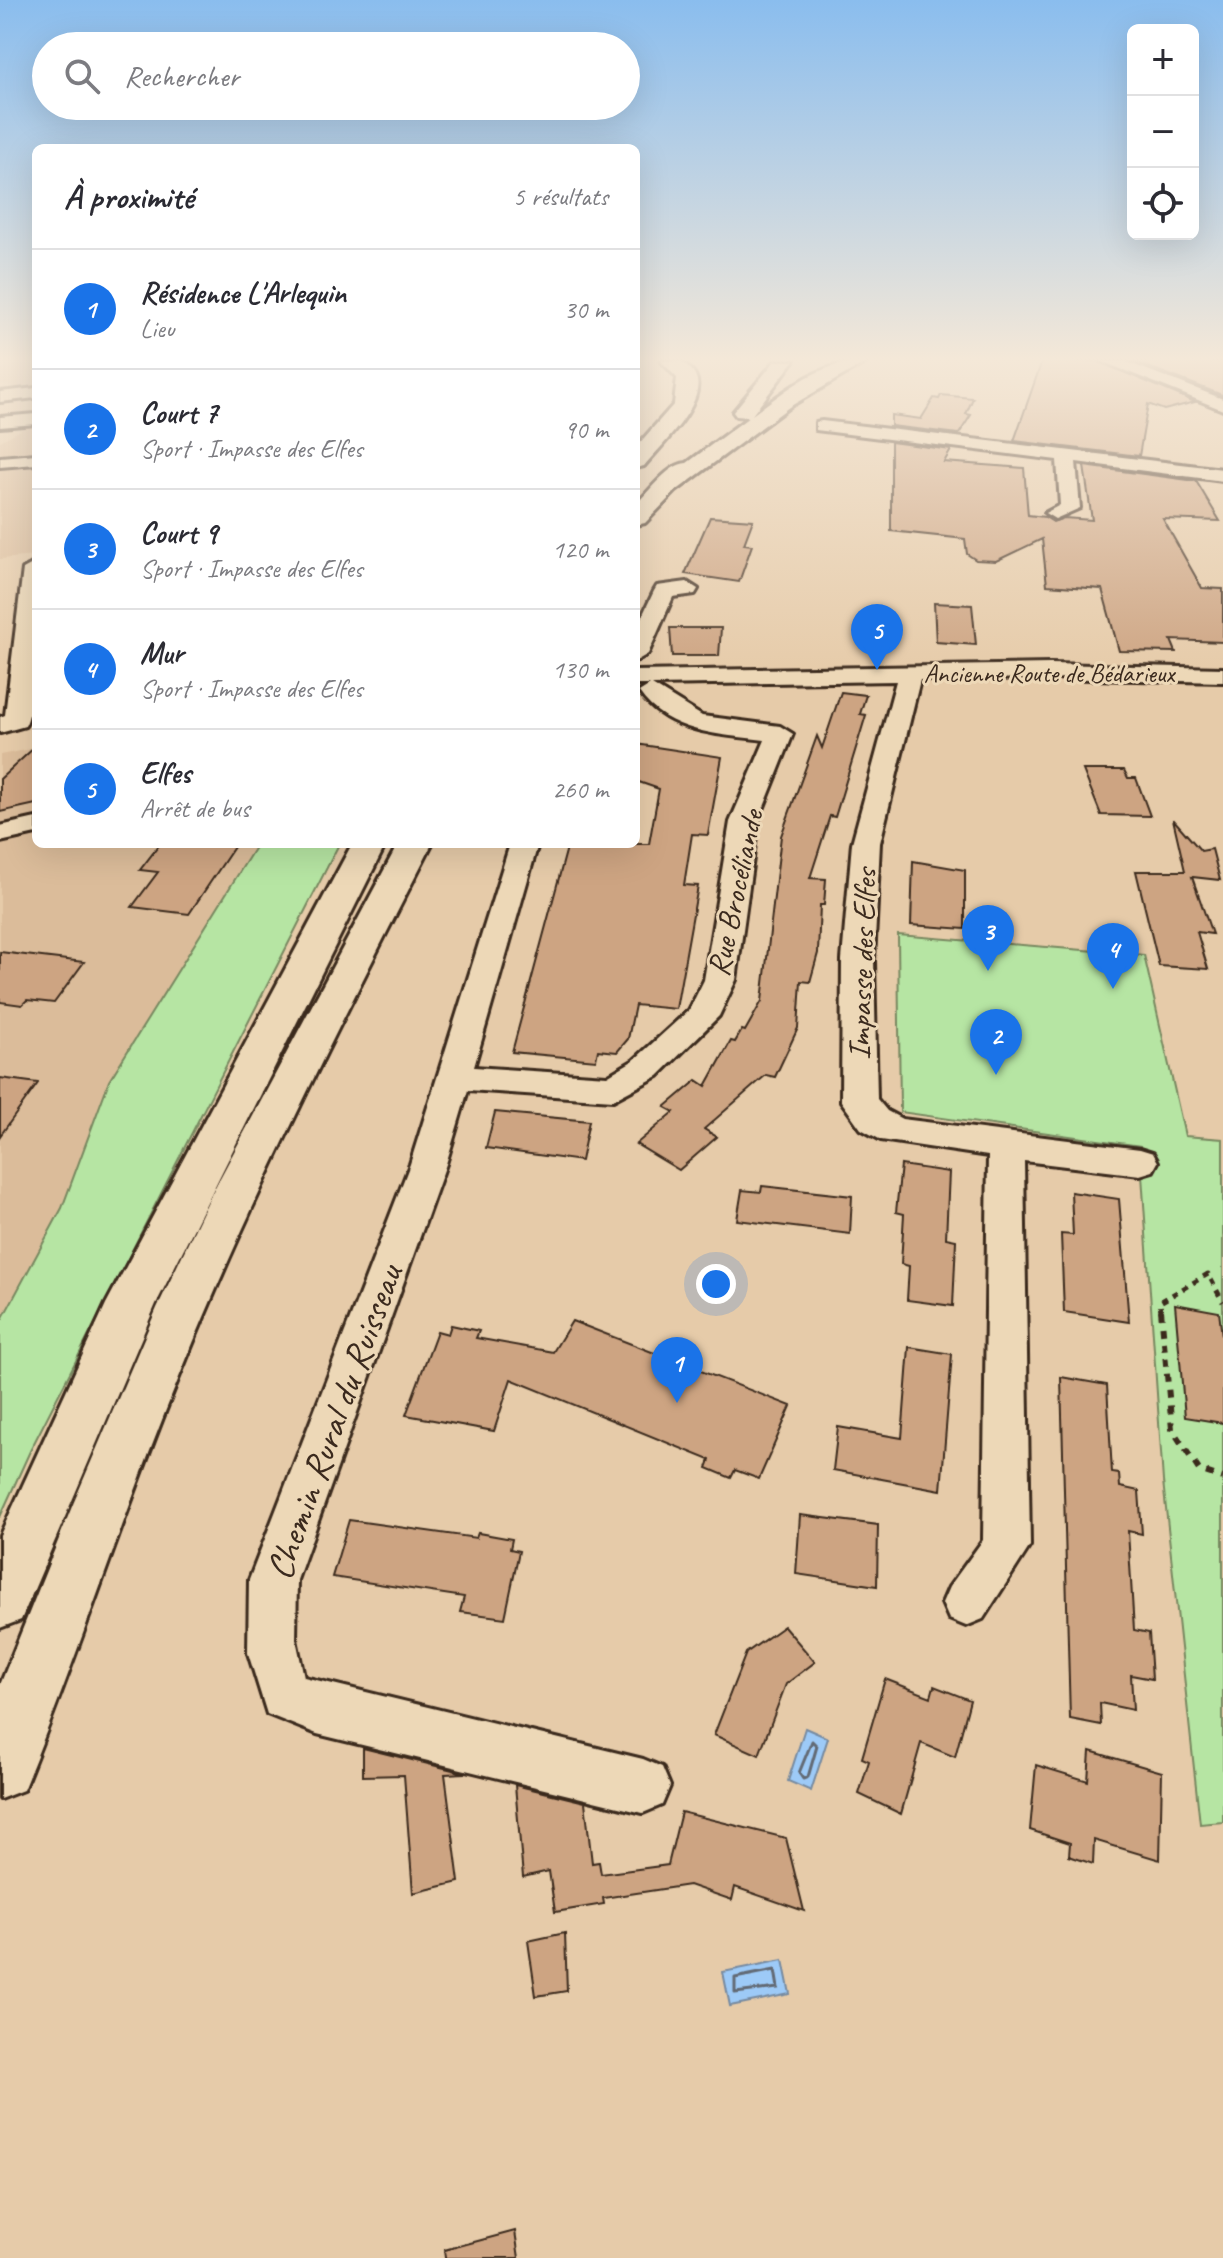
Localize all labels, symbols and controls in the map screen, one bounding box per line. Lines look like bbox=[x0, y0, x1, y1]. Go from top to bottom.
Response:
map controls bbox=[1127, 24, 1199, 240]
button: + bbox=[1127, 24, 1199, 96]
search box bbox=[32, 32, 640, 120]
icon: search bbox=[60, 54, 104, 98]
text: Rechercher bbox=[124, 57, 239, 95]
button: − bbox=[1127, 96, 1199, 168]
button: locate bbox=[1127, 168, 1199, 240]
text: À proximité bbox=[64, 175, 193, 218]
text: 5 résultats bbox=[513, 180, 608, 213]
text: Résidence L'Arlequin bbox=[140, 274, 346, 312]
text: 1 bbox=[84, 293, 96, 326]
text: 30 m bbox=[564, 293, 608, 326]
text: Lieu bbox=[140, 312, 174, 345]
text: Court 7 bbox=[140, 394, 218, 432]
text: 2 bbox=[84, 413, 96, 446]
text: 90 m bbox=[564, 413, 608, 446]
text: Sport · Impasse des Elfes bbox=[140, 432, 363, 465]
text: Court 9 bbox=[140, 514, 217, 552]
text: 3 bbox=[84, 533, 96, 566]
text: 120 m bbox=[552, 533, 608, 566]
text: Sport · Impasse des Elfes bbox=[140, 552, 363, 585]
pin: 5 bbox=[851, 604, 903, 670]
text: Mur bbox=[140, 634, 183, 672]
text: 4 bbox=[84, 653, 96, 686]
text: 130 m bbox=[552, 653, 608, 686]
street label: Ancienne Route de Bédarieux bbox=[924, 657, 1176, 690]
text: Sport · Impasse des Elfes bbox=[140, 672, 363, 705]
text: Elfes bbox=[140, 754, 191, 792]
text: 5 bbox=[84, 773, 96, 806]
text: 260 m bbox=[552, 773, 608, 806]
text: Arrêt de bus bbox=[140, 792, 250, 825]
street label: Rue Brocéliande bbox=[697, 804, 773, 980]
street label: Impasse des Elfes bbox=[838, 865, 886, 1060]
pin: 3 bbox=[962, 905, 1014, 971]
pin: 4 bbox=[1087, 923, 1139, 989]
pin: 2 bbox=[970, 1009, 1022, 1075]
street label: Chemin Rural du Ruisseau bbox=[255, 1257, 413, 1586]
your location bbox=[696, 1264, 736, 1304]
pin: 1 bbox=[651, 1337, 703, 1403]

